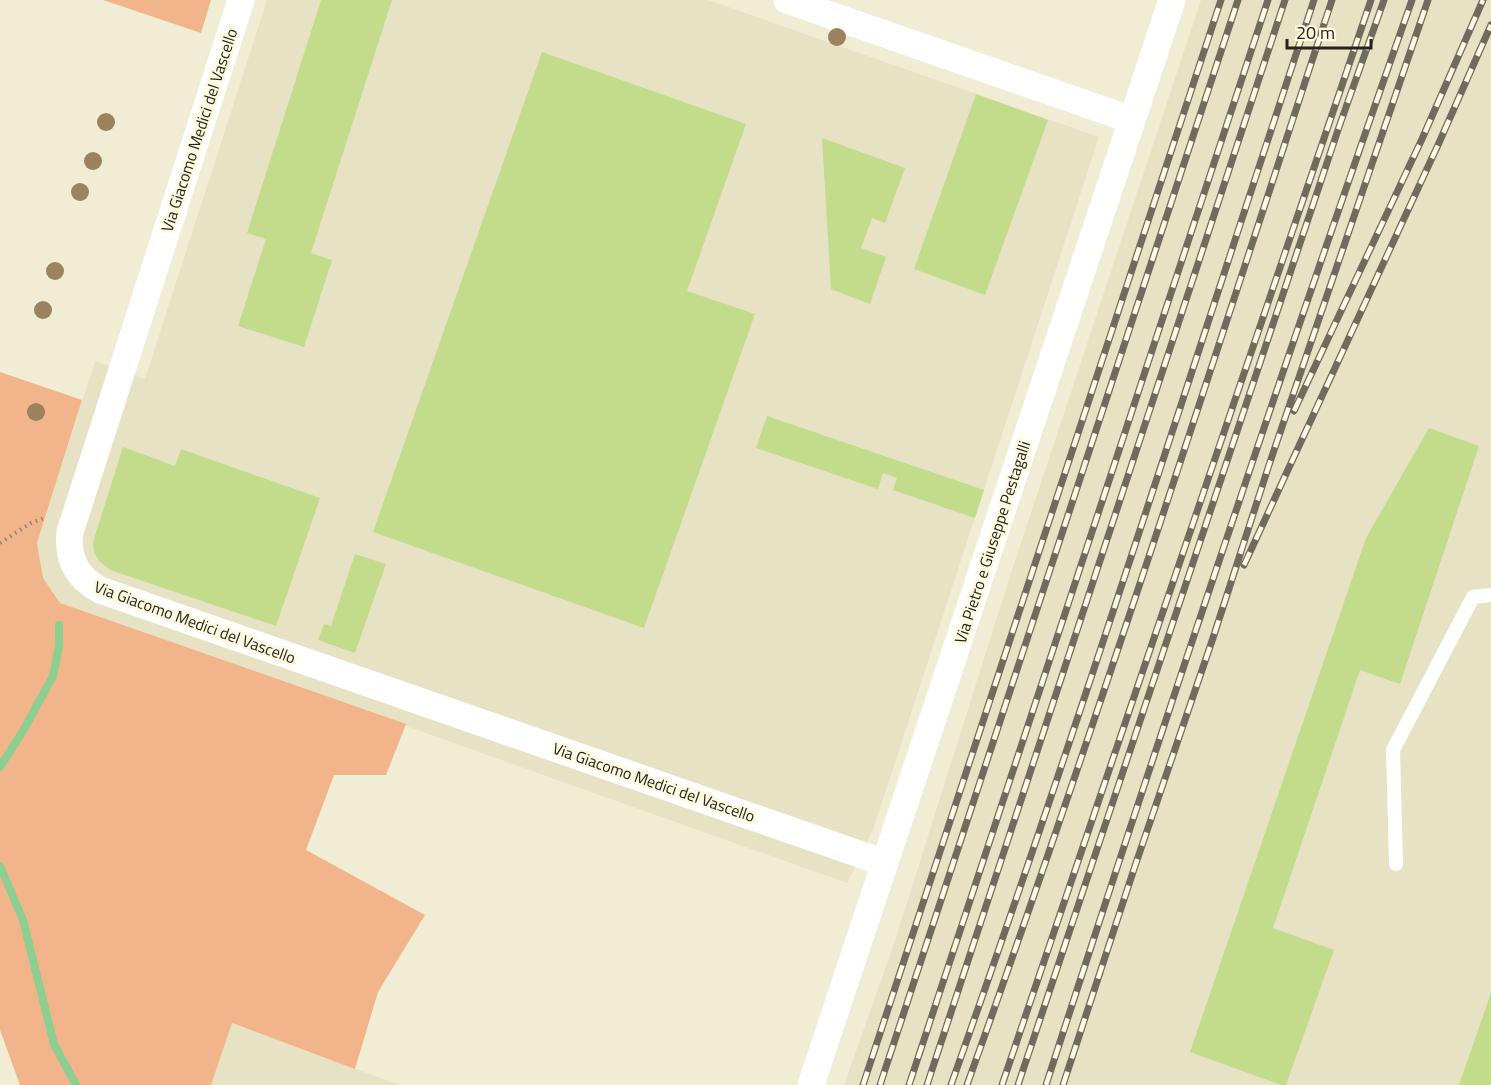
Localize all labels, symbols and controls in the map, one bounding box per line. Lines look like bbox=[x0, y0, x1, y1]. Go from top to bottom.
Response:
scale bar bbox=[1287, 12, 1371, 50]
text: 20 m bbox=[1296, 19, 1335, 46]
street label: Via Giacomo Medici del Vascello bbox=[155, 25, 243, 235]
street label: Via Pietro e Giuseppe Pestagalli bbox=[948, 438, 1036, 646]
street label: Via Giacomo Medici del Vascello bbox=[91, 574, 299, 670]
street label: Via Giacomo Medici del Vascello bbox=[550, 736, 758, 828]

